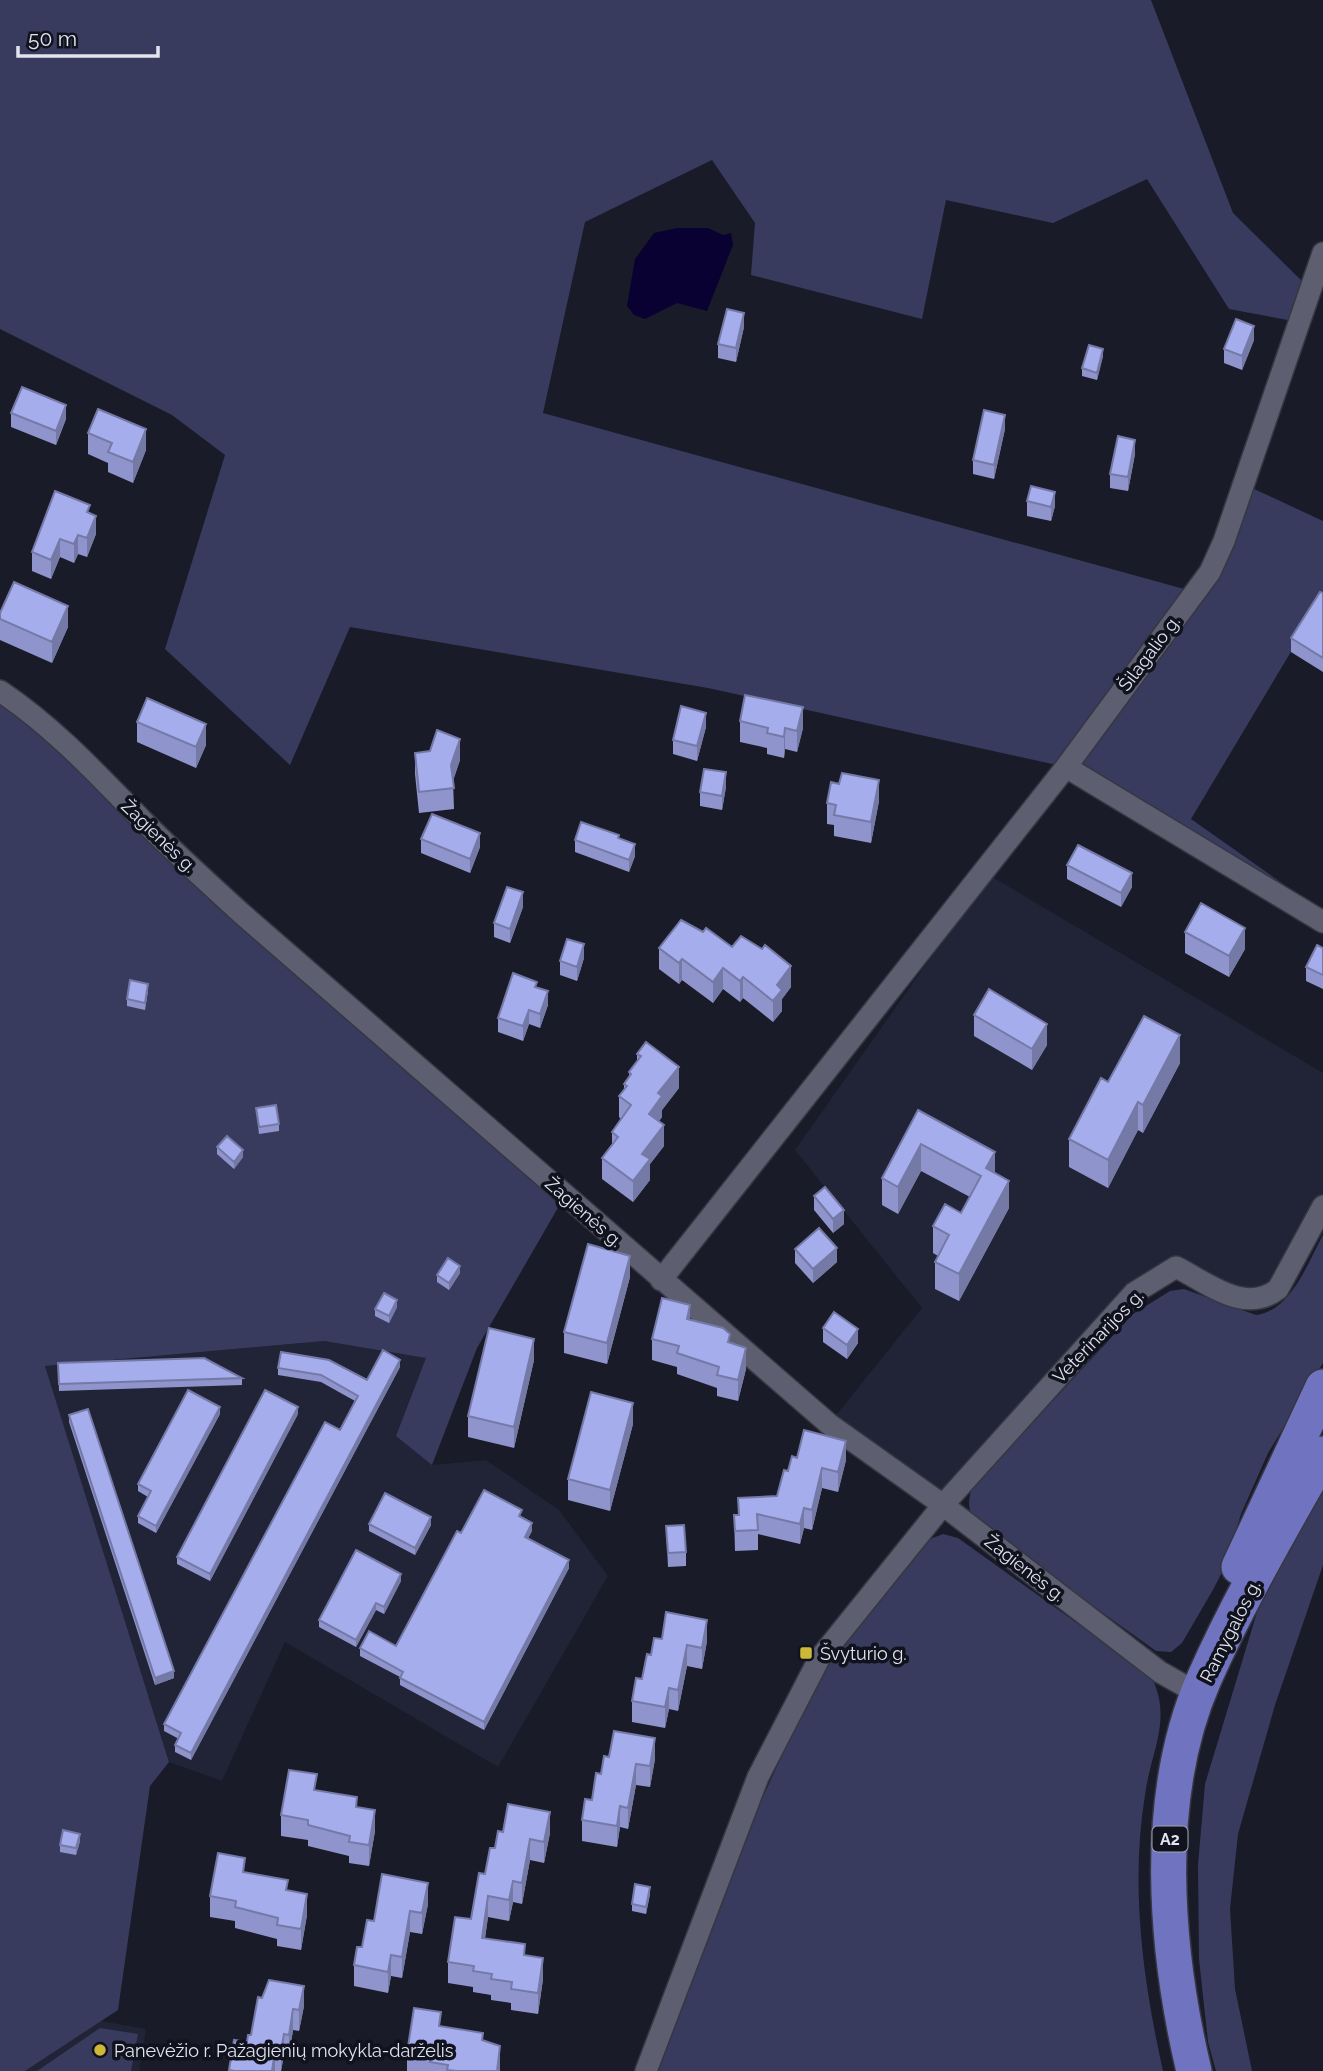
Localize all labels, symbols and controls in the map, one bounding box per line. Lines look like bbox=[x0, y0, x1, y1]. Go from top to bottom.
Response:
scale bar bbox=[18, 14, 158, 58]
text: 50 m bbox=[28, 26, 77, 51]
street label: Šilagalio g. bbox=[1113, 610, 1184, 695]
street label: Žagienės g. bbox=[117, 795, 201, 877]
street label: Žagienės g. bbox=[541, 1172, 628, 1251]
street label: Veterinarijos g. bbox=[1048, 1285, 1148, 1387]
street label: Žagienės g. bbox=[981, 1530, 1070, 1606]
street label: Ramygalos g. bbox=[1195, 1577, 1265, 1685]
place label: Švyturio g. bbox=[820, 1642, 907, 1664]
marker: Švyturio g. bbox=[798, 1645, 814, 1661]
road number: A2 bbox=[1152, 1826, 1188, 1852]
place label: Panevėžio r. Pažagienių mokykla-darželis bbox=[114, 2040, 454, 2061]
marker: Panevėžio r. Pažagienių mokykla-darželis bbox=[92, 2042, 108, 2058]

